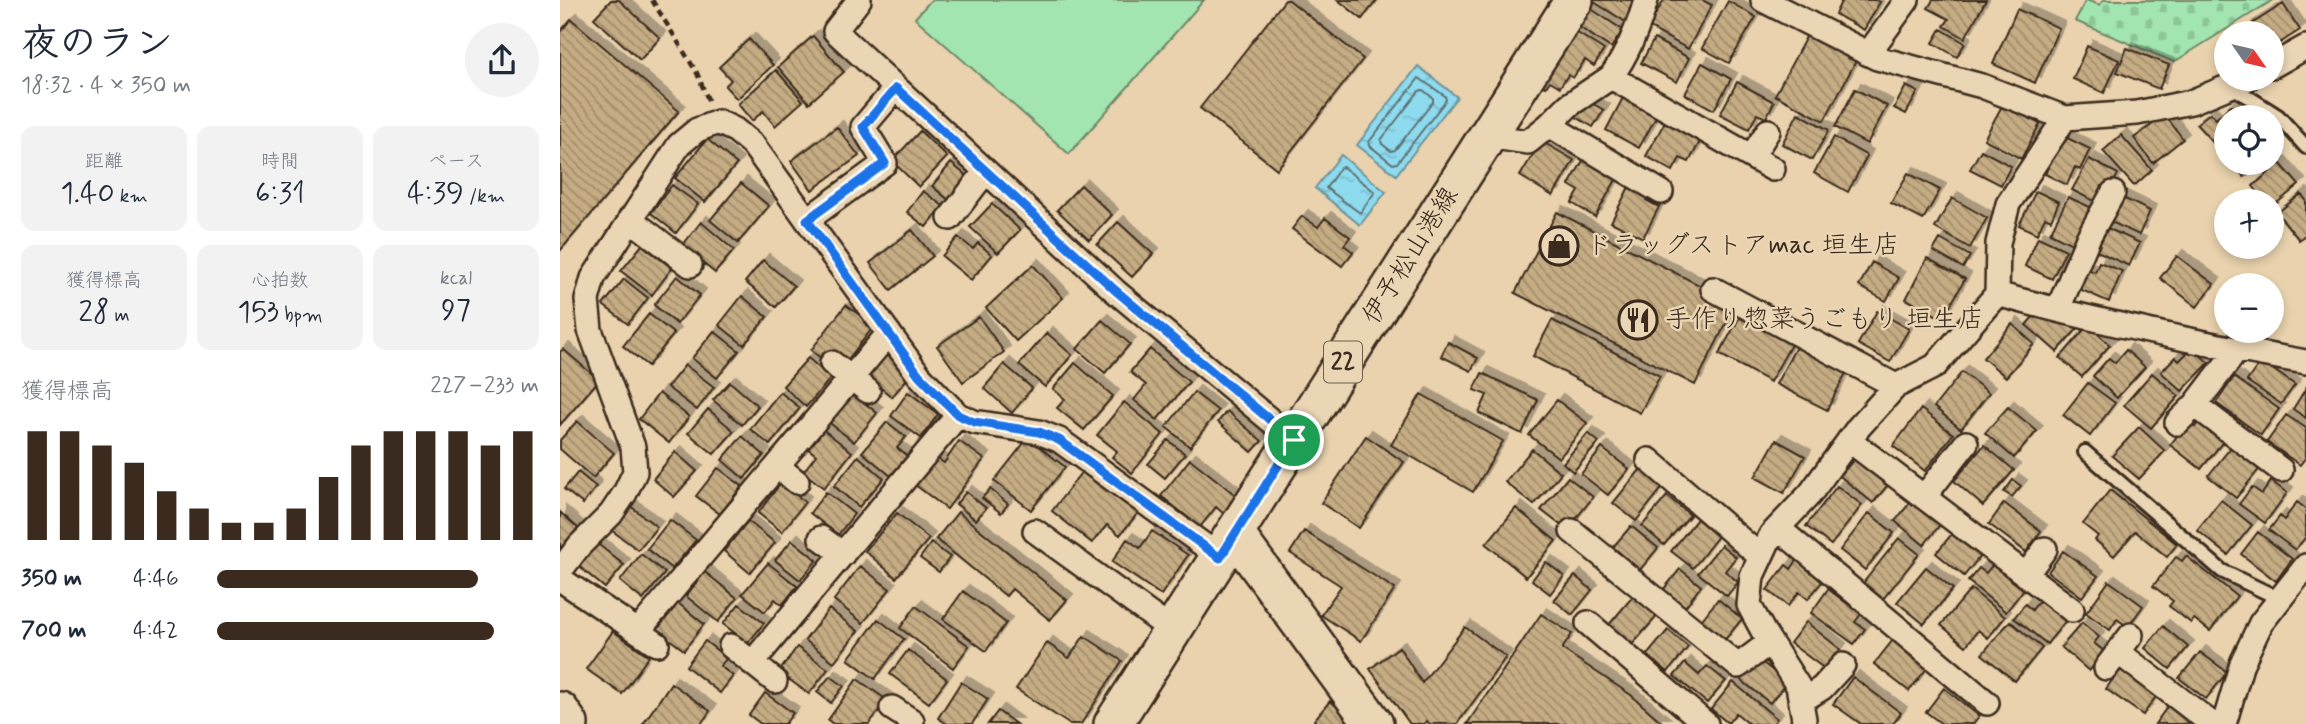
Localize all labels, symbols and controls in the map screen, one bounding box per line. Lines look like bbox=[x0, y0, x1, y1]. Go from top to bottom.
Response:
text: 夜のラン bbox=[21, 20, 173, 69]
north arrow bbox=[2214, 21, 2284, 91]
map controls bbox=[2214, 21, 2284, 343]
button: share bbox=[465, 23, 539, 97]
text: 18:32 · 4 × 350 m bbox=[21, 71, 191, 101]
button: locate bbox=[2214, 105, 2284, 175]
text: 距離 bbox=[85, 149, 123, 174]
text: 時間 bbox=[261, 149, 299, 174]
text: ペース bbox=[428, 149, 484, 174]
text: 1.40 bbox=[60, 174, 115, 213]
text: 6:31 bbox=[255, 174, 305, 213]
text: 4:39 bbox=[407, 174, 464, 213]
street label: 伊予松山港線 bbox=[1355, 181, 1467, 331]
text: km bbox=[115, 184, 148, 209]
text: /km bbox=[464, 184, 505, 209]
button: + bbox=[2214, 189, 2284, 259]
shop icon: ドラッグストアmac 垣生店 bbox=[1538, 225, 1580, 267]
place label: ドラッグストアmac 垣生店 bbox=[1586, 229, 1900, 263]
text: kcal bbox=[440, 266, 472, 291]
text: 獲得標高 bbox=[66, 268, 142, 293]
text: 心拍数 bbox=[251, 268, 309, 293]
button: − bbox=[2214, 273, 2284, 343]
text: 97 bbox=[441, 291, 471, 330]
text: 28 bbox=[78, 293, 109, 332]
text: 153 bbox=[237, 293, 279, 332]
restaurant icon: 手作り惣菜うごもり 垣生店 bbox=[1617, 299, 1659, 341]
text: m bbox=[109, 303, 130, 328]
text: bpm bbox=[279, 303, 323, 328]
place label: 手作り惣菜うごもり 垣生店 bbox=[1665, 303, 1984, 337]
road number: 22 bbox=[1324, 342, 1362, 382]
text: 227–233 m bbox=[430, 371, 539, 401]
text: 獲得標高 bbox=[21, 377, 113, 407]
pin bbox=[1264, 410, 1324, 470]
icon: arrive bbox=[1275, 421, 1313, 459]
text: 350 m bbox=[21, 564, 82, 594]
text: 4:46 bbox=[133, 564, 179, 594]
text: 700 m bbox=[21, 616, 86, 646]
text: 4:42 bbox=[133, 616, 178, 646]

